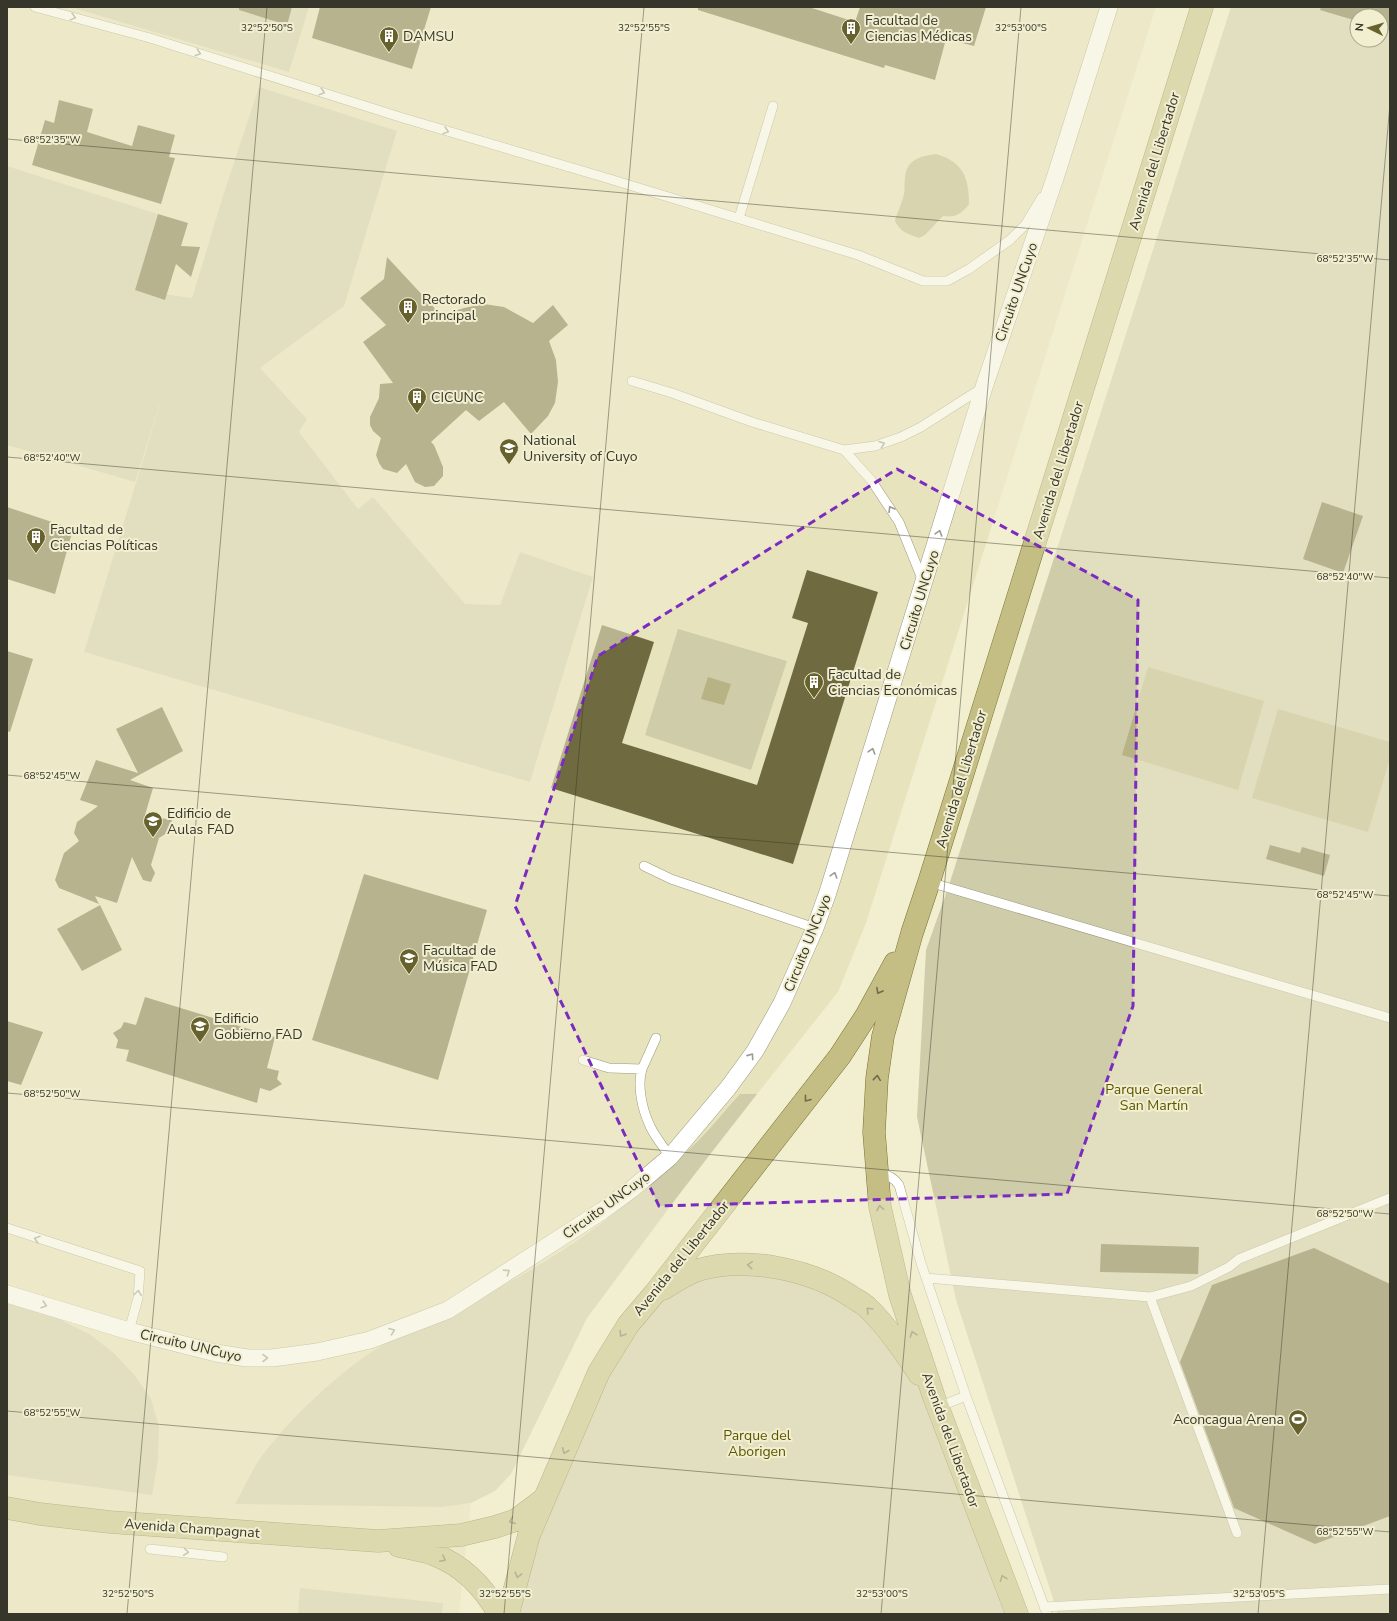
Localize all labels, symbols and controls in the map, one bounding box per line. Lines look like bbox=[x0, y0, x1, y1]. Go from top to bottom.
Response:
north arrow bbox=[1349, 8, 1389, 48]
place label: Facultad de Ciencias Médicas bbox=[865, 11, 972, 46]
one-way arrow bbox=[69, 12, 76, 21]
building icon: Facultad de Ciencias Médicas bbox=[840, 17, 862, 45]
text: 32°52'50"S bbox=[241, 21, 293, 35]
text: 32°52'55"S bbox=[618, 21, 670, 35]
text: 32°53'00"S bbox=[995, 21, 1047, 35]
text: N bbox=[1352, 22, 1367, 32]
building icon: DAMSU bbox=[378, 25, 400, 53]
place label: DAMSU bbox=[403, 27, 454, 46]
one-way arrow bbox=[194, 48, 201, 57]
one-way arrow bbox=[318, 87, 325, 96]
street label: Avenida del Libertador bbox=[1124, 90, 1185, 232]
one-way arrow bbox=[442, 126, 449, 135]
text: 68°52'35"W bbox=[24, 133, 80, 147]
street label: Circuito UNCuyo bbox=[991, 240, 1042, 344]
text: 68°52'35"W bbox=[1317, 252, 1373, 266]
place label: Rectorado principal bbox=[422, 290, 486, 325]
building icon: Rectorado principal bbox=[397, 296, 419, 324]
building icon: CICUNC bbox=[406, 386, 428, 414]
place label: CICUNC bbox=[431, 388, 483, 407]
street label: Avenida del Libertador bbox=[1028, 399, 1089, 541]
place label: National University of Cuyo bbox=[523, 431, 638, 466]
school or university icon: National University of Cuyo bbox=[498, 437, 520, 465]
one-way arrow bbox=[879, 440, 886, 448]
text: 68°52'40"W bbox=[24, 451, 80, 465]
one-way arrow bbox=[889, 506, 896, 513]
place label: Facultad de Ciencias Políticas bbox=[50, 520, 158, 555]
building icon: Facultad de Ciencias Políticas bbox=[25, 526, 47, 554]
one-way arrow bbox=[934, 529, 943, 536]
street label: Circuito UNCuyo bbox=[895, 547, 944, 653]
text: 68°52'40"W bbox=[1317, 570, 1373, 584]
place label: Facultad de Ciencias Económicas bbox=[828, 665, 958, 700]
building icon: Facultad de Ciencias Económicas bbox=[803, 671, 825, 699]
street label: Avenida del Libertador bbox=[931, 708, 992, 850]
one-way arrow bbox=[867, 747, 876, 754]
text: 68°52'45"W bbox=[24, 769, 80, 783]
place label: Edificio de Aulas FAD bbox=[167, 804, 234, 839]
school or university icon: Edificio de Aulas FAD bbox=[142, 810, 164, 838]
one-way arrow bbox=[829, 871, 838, 878]
text: 68°52'45"W bbox=[1317, 888, 1373, 902]
street label: Circuito UNCuyo bbox=[779, 891, 836, 995]
place label: Facultad de Música FAD bbox=[423, 941, 498, 976]
school or university icon: Facultad de Música FAD bbox=[398, 947, 420, 975]
one-way arrow bbox=[877, 987, 884, 994]
place label: Edificio Gobierno FAD bbox=[214, 1009, 303, 1044]
school or university icon: Edificio Gobierno FAD bbox=[189, 1015, 211, 1043]
one-way arrow bbox=[746, 1053, 754, 1060]
one-way arrow bbox=[872, 1075, 881, 1081]
park label: Parque General San Martín bbox=[1105, 1080, 1204, 1115]
text: 68°52'50"W bbox=[24, 1087, 80, 1101]
one-way arrow bbox=[804, 1094, 811, 1101]
street label: Circuito UNCuyo bbox=[559, 1167, 654, 1244]
street label: Avenida del Libertador bbox=[629, 1197, 734, 1320]
one-way arrow bbox=[877, 1205, 885, 1211]
text: 68°52'50"W bbox=[1317, 1207, 1373, 1221]
one-way arrow bbox=[34, 1235, 41, 1244]
one-way arrow bbox=[747, 1261, 753, 1270]
one-way arrow bbox=[503, 1269, 510, 1277]
one-way arrow bbox=[134, 1290, 143, 1296]
one-way arrow bbox=[41, 1300, 48, 1309]
one-way arrow bbox=[866, 1307, 874, 1315]
street label: Circuito UNCuyo bbox=[138, 1325, 244, 1366]
one-way arrow bbox=[388, 1328, 395, 1336]
one-way arrow bbox=[619, 1330, 627, 1337]
one-way arrow bbox=[909, 1330, 918, 1337]
one-way arrow bbox=[262, 1354, 268, 1362]
street label: Avenida del Libertador bbox=[917, 1370, 984, 1511]
text: 68°52'55"W bbox=[24, 1406, 80, 1420]
sports icon: Aconcagua Arena bbox=[1287, 1408, 1309, 1436]
place label: Aconcagua Arena bbox=[1173, 1410, 1284, 1429]
park label: Parque del Aborigen bbox=[723, 1426, 792, 1461]
one-way arrow bbox=[561, 1447, 569, 1454]
street label: Avenida Champagnat bbox=[124, 1514, 260, 1543]
one-way arrow bbox=[508, 1516, 515, 1524]
text: 68°52'55"W bbox=[1317, 1525, 1373, 1539]
one-way arrow bbox=[183, 1548, 189, 1557]
one-way arrow bbox=[438, 1554, 446, 1562]
one-way arrow bbox=[514, 1572, 523, 1579]
one-way arrow bbox=[999, 1574, 1007, 1581]
text: 32°52'50"S bbox=[102, 1587, 154, 1601]
text: 32°52'55"S bbox=[479, 1587, 531, 1601]
text: 32°53'00"S bbox=[856, 1587, 908, 1601]
text: 32°53'05"S bbox=[1233, 1587, 1285, 1601]

